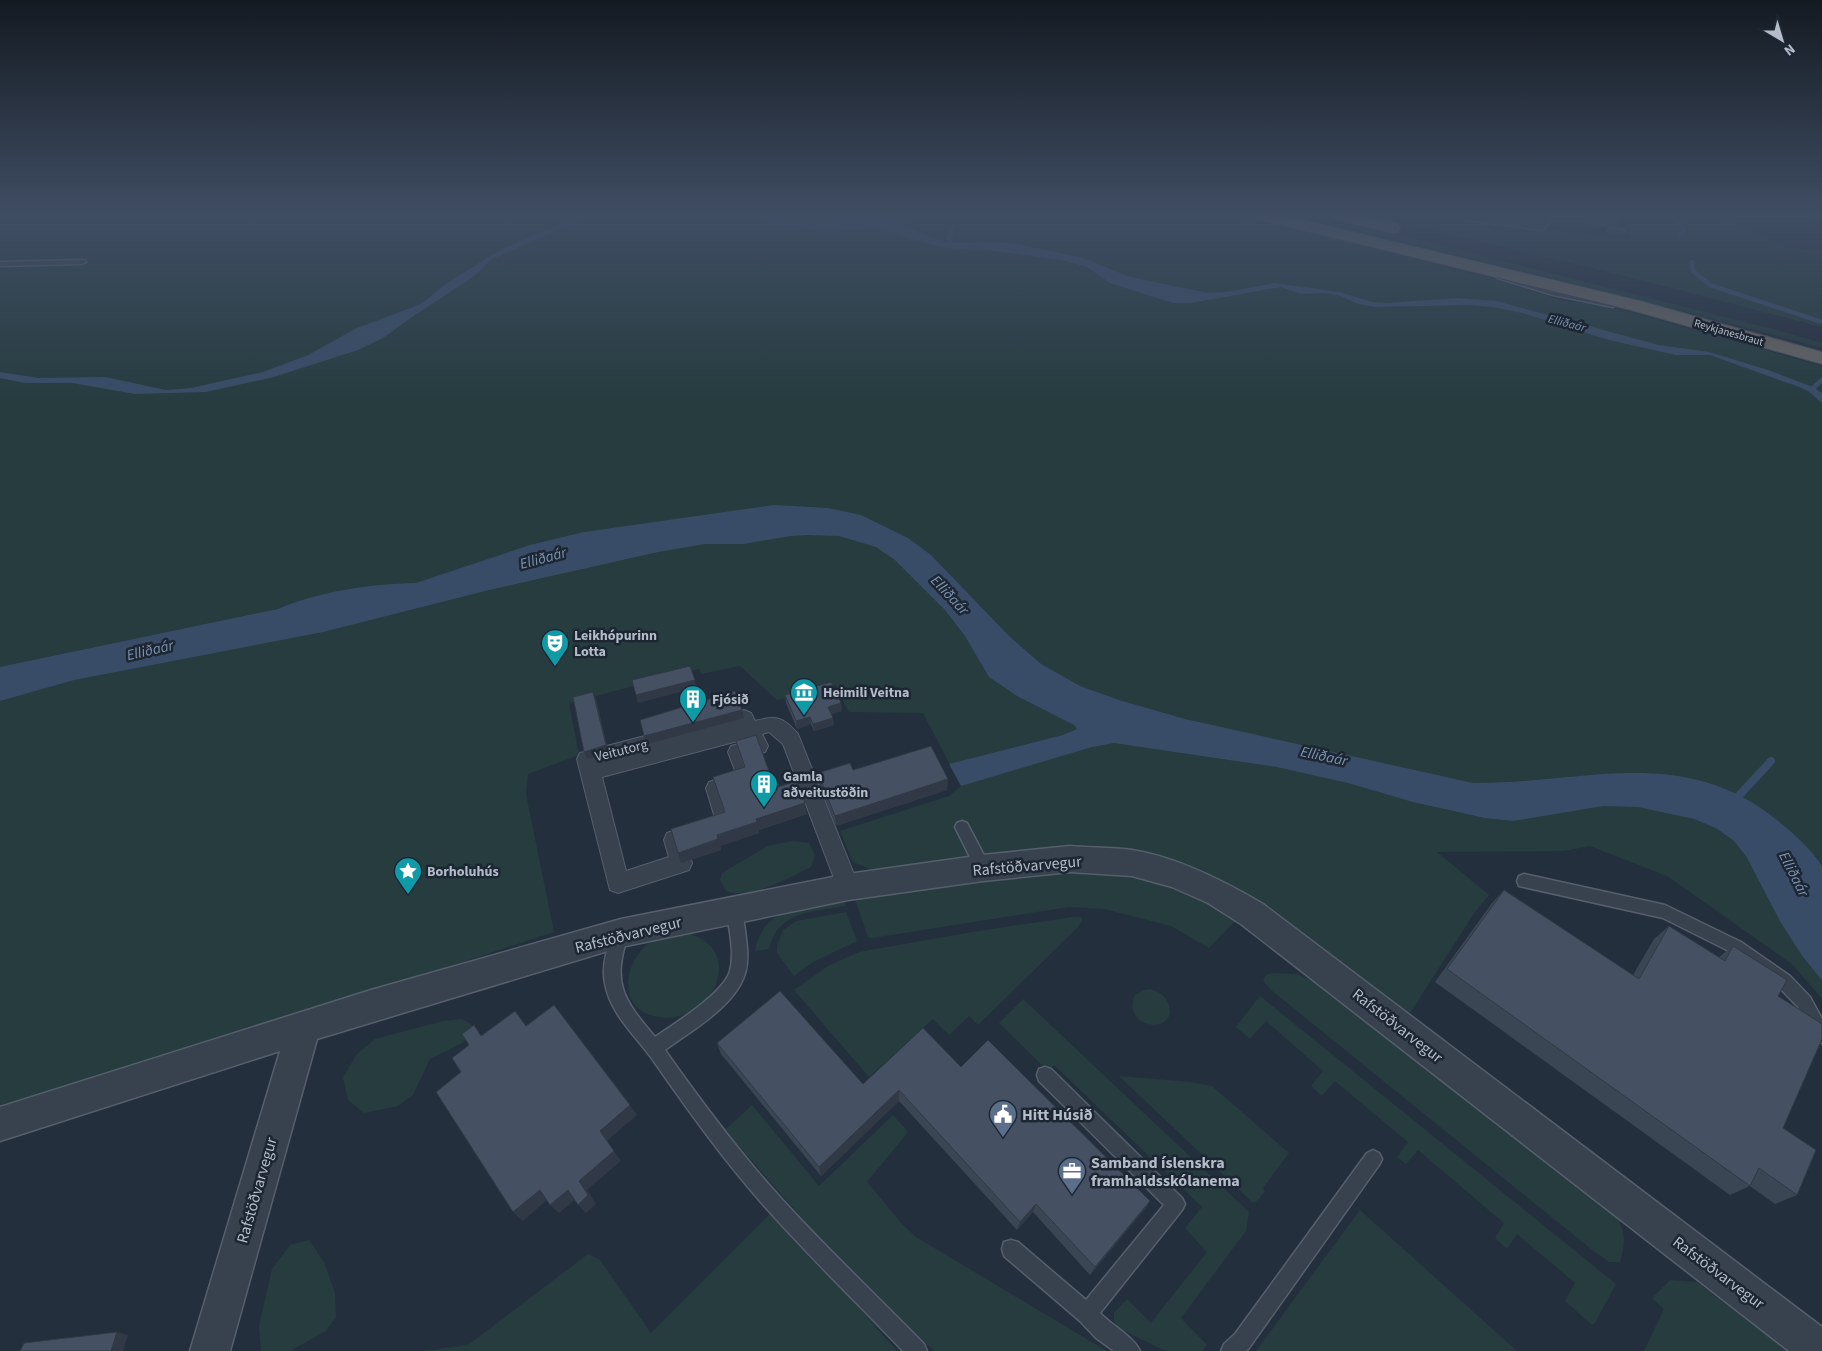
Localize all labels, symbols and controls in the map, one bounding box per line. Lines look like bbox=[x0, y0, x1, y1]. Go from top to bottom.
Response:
north arrow bbox=[1757, 15, 1807, 65]
text: N bbox=[1780, 39, 1799, 60]
water label: Elliðaár bbox=[1546, 310, 1588, 337]
street label: Reykjanesbraut bbox=[1692, 315, 1765, 350]
water label: Elliðaár bbox=[517, 542, 570, 575]
water label: Elliðaár bbox=[926, 571, 974, 621]
place label: Leikhópurinn Lotta bbox=[574, 626, 657, 662]
theatre icon: Leikhópurinn Lotta bbox=[540, 628, 570, 667]
water label: Elliðaár bbox=[125, 635, 177, 666]
museum icon: Heimili Veitna bbox=[789, 677, 819, 716]
place label: Heimili Veitna bbox=[823, 683, 909, 703]
building icon: Fjósið bbox=[678, 684, 708, 723]
place label: Fjósið bbox=[712, 690, 749, 710]
street label: Veitutorg bbox=[593, 735, 650, 767]
water label: Elliðaár bbox=[1298, 741, 1350, 772]
place label: Gamla aðveitustöðin bbox=[783, 767, 868, 803]
building icon: Gamla aðveitustöðin bbox=[749, 769, 779, 808]
water label: Elliðaár bbox=[1773, 848, 1814, 901]
street label: Rafstöðvarvegur bbox=[972, 850, 1083, 882]
place icon: Borholuhús bbox=[393, 856, 423, 895]
place label: Borholuhús bbox=[427, 862, 499, 882]
street label: Rafstöðvarvegur bbox=[573, 911, 684, 959]
street label: Rafstöðvarvegur bbox=[1348, 983, 1448, 1068]
public building icon: Hitt Húsið bbox=[988, 1099, 1018, 1138]
place label: Hitt Húsið bbox=[1022, 1104, 1093, 1126]
street label: Rafstöðvarvegur bbox=[231, 1134, 283, 1246]
place label: Samband íslenskra framhaldsskólanema bbox=[1091, 1152, 1240, 1192]
office icon: Samband íslenskra framhaldsskólanema bbox=[1057, 1156, 1087, 1195]
street label: Rafstöðvarvegur bbox=[1668, 1231, 1769, 1315]

